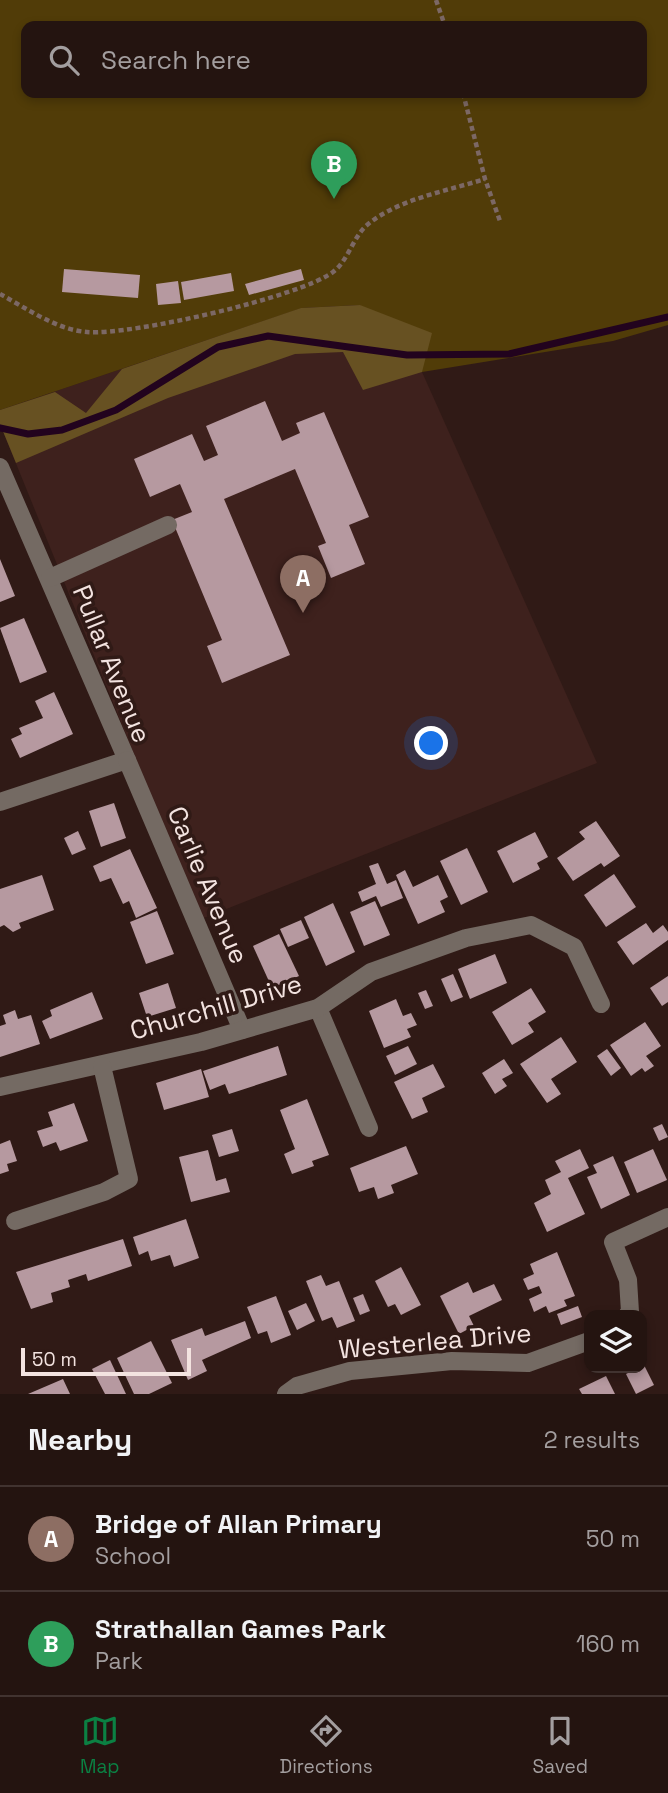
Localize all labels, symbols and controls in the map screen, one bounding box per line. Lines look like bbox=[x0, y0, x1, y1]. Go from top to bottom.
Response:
search box bbox=[21, 21, 647, 98]
icon: search bbox=[45, 41, 83, 79]
text: Search here bbox=[101, 43, 251, 77]
pin: B bbox=[311, 141, 357, 199]
pin: A bbox=[280, 555, 326, 613]
street label: Pullar Avenue bbox=[65, 580, 159, 748]
your location bbox=[414, 726, 448, 760]
street label: Carlie Avenue bbox=[160, 801, 256, 969]
street label: Churchill Drive bbox=[126, 966, 306, 1048]
map controls bbox=[584, 1310, 647, 1373]
button: layers bbox=[584, 1310, 647, 1373]
street label: Westerlea Drive bbox=[337, 1316, 533, 1366]
scale bar bbox=[21, 1345, 191, 1377]
text: 50 m bbox=[32, 1347, 77, 1372]
text: Nearby bbox=[28, 1420, 132, 1459]
text: 2 results bbox=[544, 1425, 640, 1455]
text: Bridge of Allan Primary bbox=[95, 1507, 382, 1541]
text: A bbox=[44, 1524, 58, 1554]
text: 50 m bbox=[586, 1524, 640, 1554]
text: School bbox=[95, 1541, 171, 1571]
text: Strathallan Games Park bbox=[95, 1612, 386, 1646]
text: B bbox=[43, 1629, 59, 1659]
text: 160 m bbox=[576, 1629, 640, 1659]
text: Park bbox=[95, 1646, 143, 1676]
tab: Map bbox=[80, 1712, 120, 1779]
tab: Directions bbox=[280, 1712, 373, 1779]
tab: Saved bbox=[533, 1712, 588, 1779]

